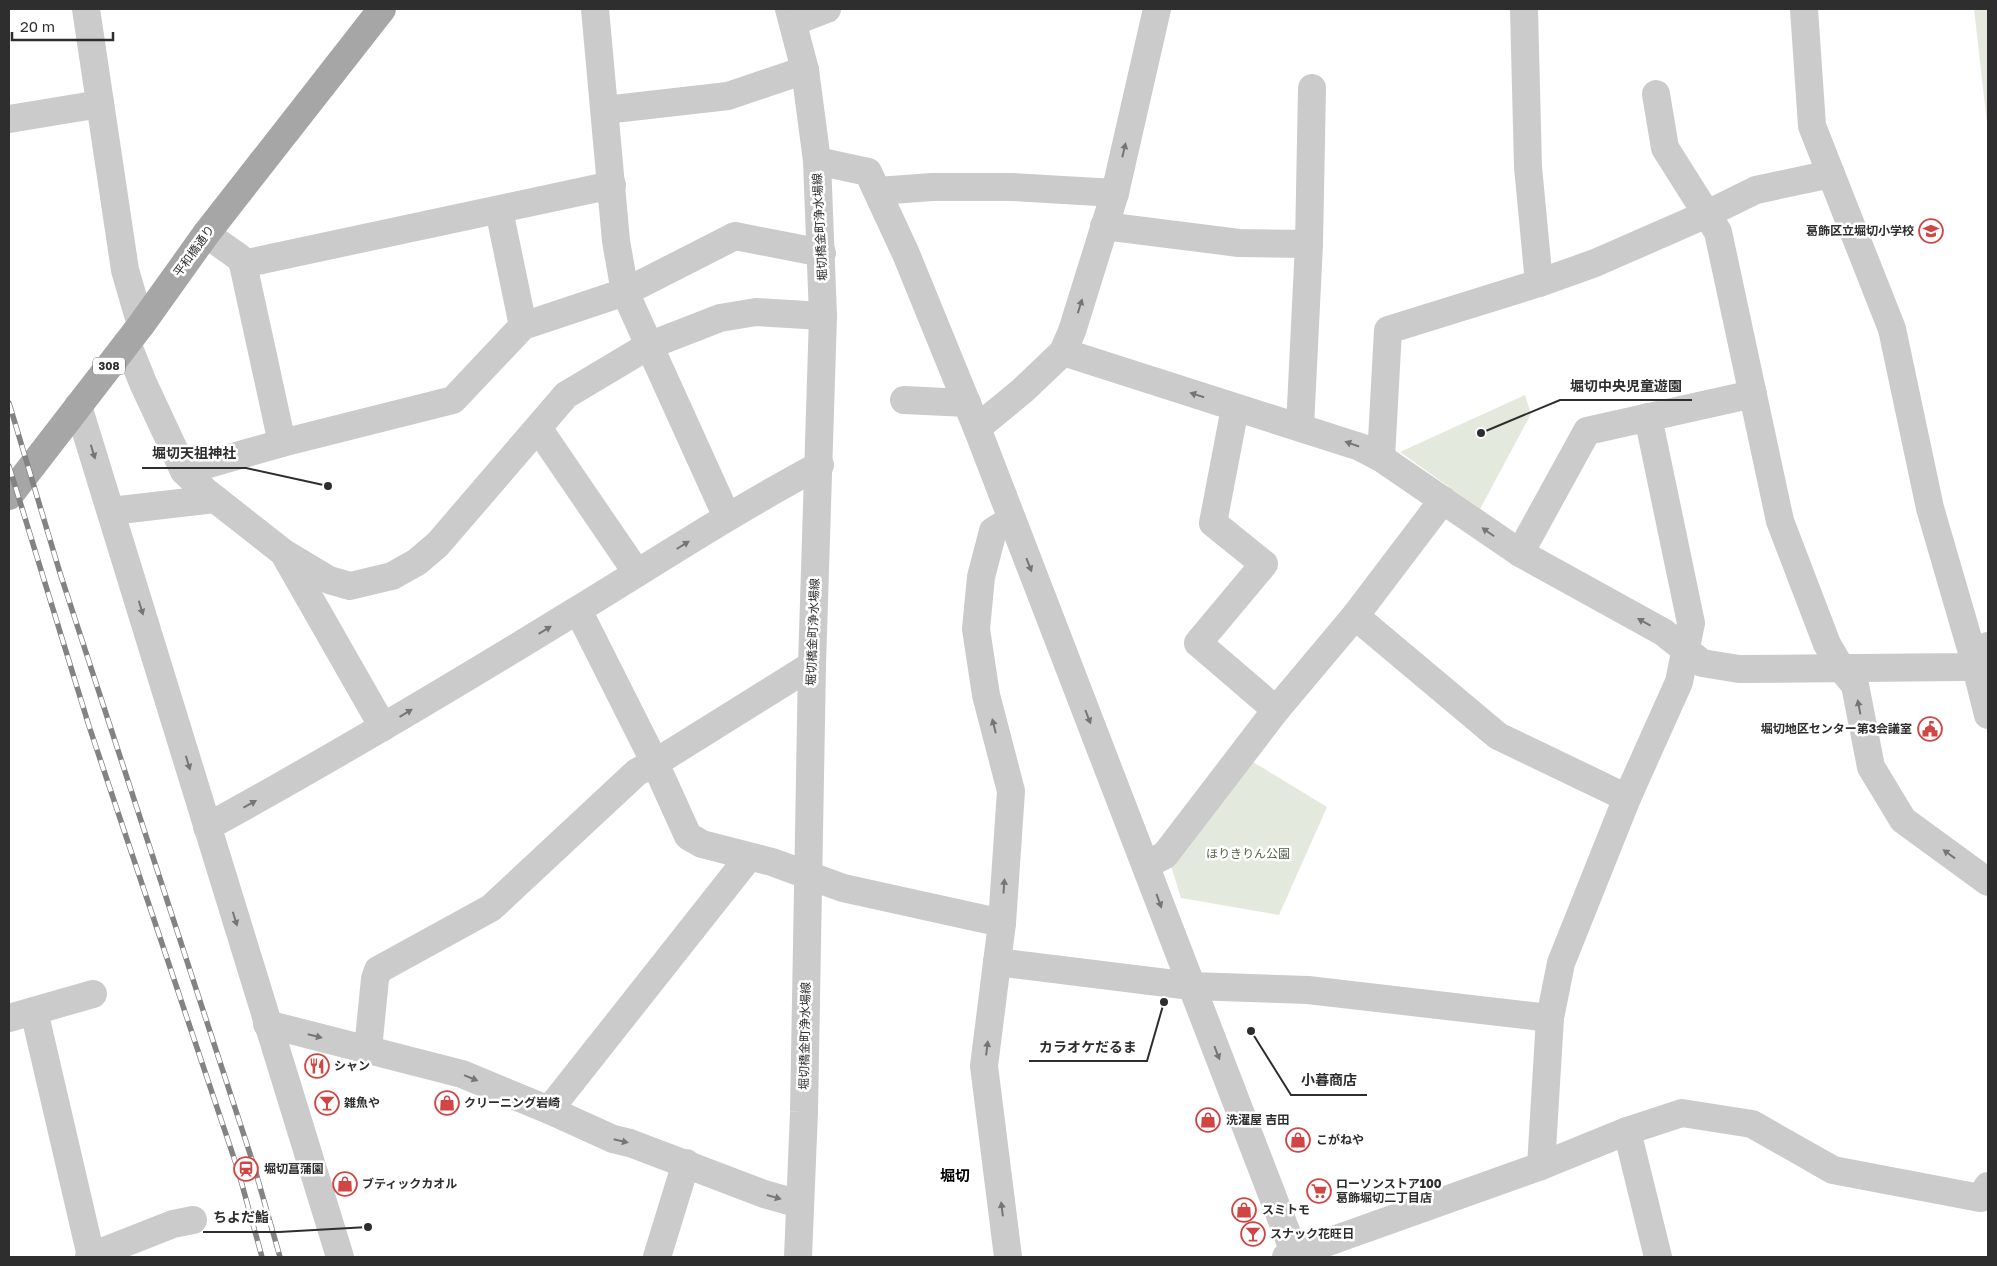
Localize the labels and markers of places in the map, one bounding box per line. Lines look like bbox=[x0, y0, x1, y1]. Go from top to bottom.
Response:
school or university icon: 葛飾区立堀切小学校 bbox=[1918, 218, 1944, 244]
place label: 葛飾区立堀切小学校 bbox=[1806, 223, 1914, 238]
callout: 堀切中央児童遊園 bbox=[1560, 371, 1692, 400]
callout: 堀切天祖神社 bbox=[142, 439, 246, 468]
public building icon: 堀切地区センター第3会議室 bbox=[1917, 716, 1943, 742]
place label: 堀切地区センター第3会議室 bbox=[1761, 721, 1912, 736]
callout: カラオケだるま bbox=[1029, 1032, 1147, 1061]
restaurant icon: シャン bbox=[304, 1053, 330, 1079]
place label: シャン bbox=[334, 1058, 370, 1073]
callout: 小暮商店 bbox=[1291, 1066, 1367, 1095]
bar icon: 雑魚や bbox=[314, 1090, 340, 1116]
shop icon: クリーニング岩崎 bbox=[434, 1090, 460, 1116]
place label: 雑魚や bbox=[344, 1095, 380, 1110]
place label: クリーニング岩崎 bbox=[464, 1095, 560, 1110]
shop icon: 洗濯屋 吉田 bbox=[1195, 1107, 1221, 1133]
place label: 洗濯屋 吉田 bbox=[1226, 1112, 1289, 1127]
shop icon: こがねや bbox=[1285, 1127, 1311, 1153]
place label: こがねや bbox=[1316, 1132, 1364, 1147]
station icon: 堀切菖蒲園 bbox=[233, 1156, 259, 1182]
place label: 堀切菖蒲園 bbox=[264, 1161, 324, 1176]
shop icon: ブティックカオル bbox=[332, 1171, 358, 1197]
place label: ブティックカオル bbox=[362, 1176, 457, 1191]
place label: ローソンストア100 葛飾堀切二丁目店 bbox=[1336, 1176, 1442, 1205]
supermarket icon: ローソンストア100 葛飾堀切二丁目店 bbox=[1306, 1178, 1332, 1204]
shop icon: スミトモ bbox=[1231, 1197, 1257, 1223]
place label: スミトモ bbox=[1262, 1202, 1310, 1217]
callout: ちよだ鮨 bbox=[203, 1203, 279, 1232]
bar icon: スナック花旺日 bbox=[1240, 1221, 1266, 1247]
place label: スナック花旺日 bbox=[1270, 1226, 1354, 1241]

